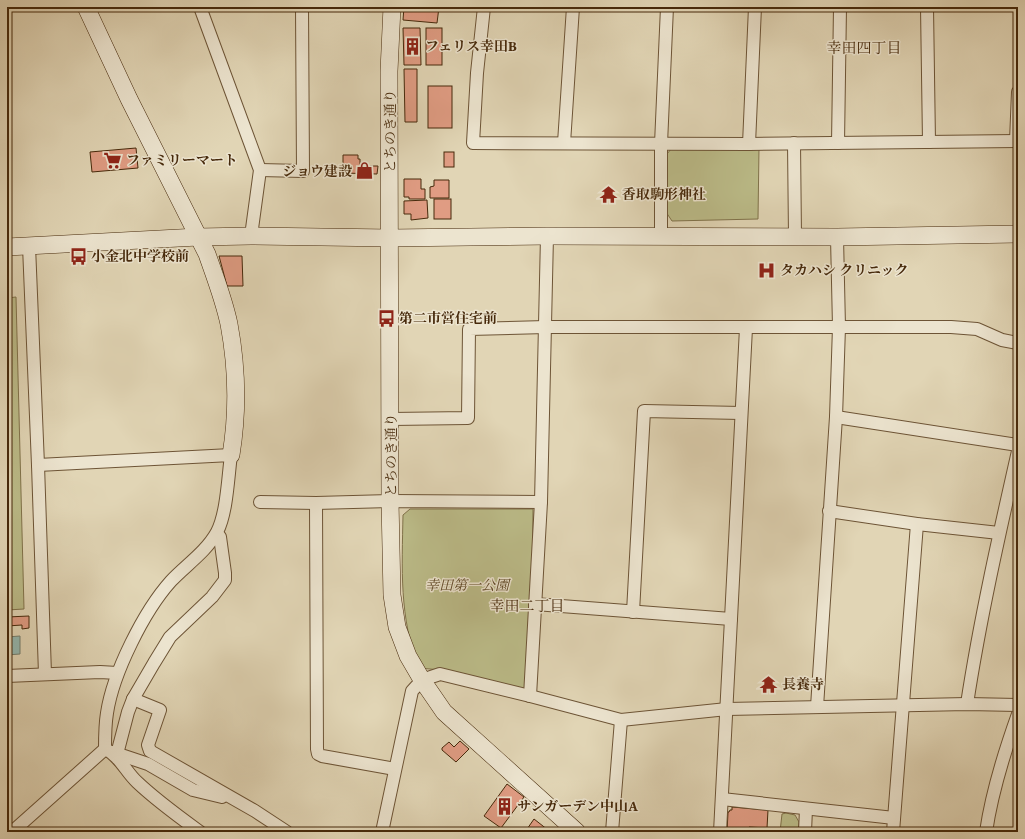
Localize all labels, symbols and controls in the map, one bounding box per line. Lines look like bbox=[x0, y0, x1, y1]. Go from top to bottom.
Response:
building icon: フェリス幸田B bbox=[402, 36, 422, 56]
place label: フェリス幸田B bbox=[425, 37, 517, 55]
district label: 幸田四丁目 bbox=[826, 38, 902, 57]
street label: とちのき通り bbox=[381, 89, 399, 173]
supermarket icon: ファミリーマート bbox=[103, 150, 123, 170]
place label: ファミリーマート bbox=[126, 151, 238, 169]
shop icon: ジョウ建設 bbox=[355, 161, 375, 181]
place label: ジョウ建設 bbox=[282, 162, 352, 180]
temple icon: 香取駒形神社 bbox=[599, 184, 619, 204]
place label: 香取駒形神社 bbox=[622, 185, 706, 203]
bus stop icon: 小金北中学校前 bbox=[68, 246, 88, 266]
place label: 小金北中学校前 bbox=[91, 247, 189, 265]
hospital icon: タカハシ クリニック bbox=[757, 260, 777, 280]
place label: タカハシ クリニック bbox=[780, 261, 908, 279]
bus stop icon: 第二市営住宅前 bbox=[376, 308, 396, 328]
place label: 第二市営住宅前 bbox=[399, 309, 497, 327]
street label: とちのき通り bbox=[382, 413, 400, 497]
park label: 幸田第一公園 bbox=[425, 576, 511, 594]
district label: 幸田二丁目 bbox=[489, 596, 565, 615]
temple icon: 長養寺 bbox=[759, 674, 779, 694]
place label: 長養寺 bbox=[782, 675, 824, 693]
building icon: サンガーデン中山A bbox=[494, 796, 514, 816]
place label: サンガーデン中山A bbox=[517, 797, 639, 815]

